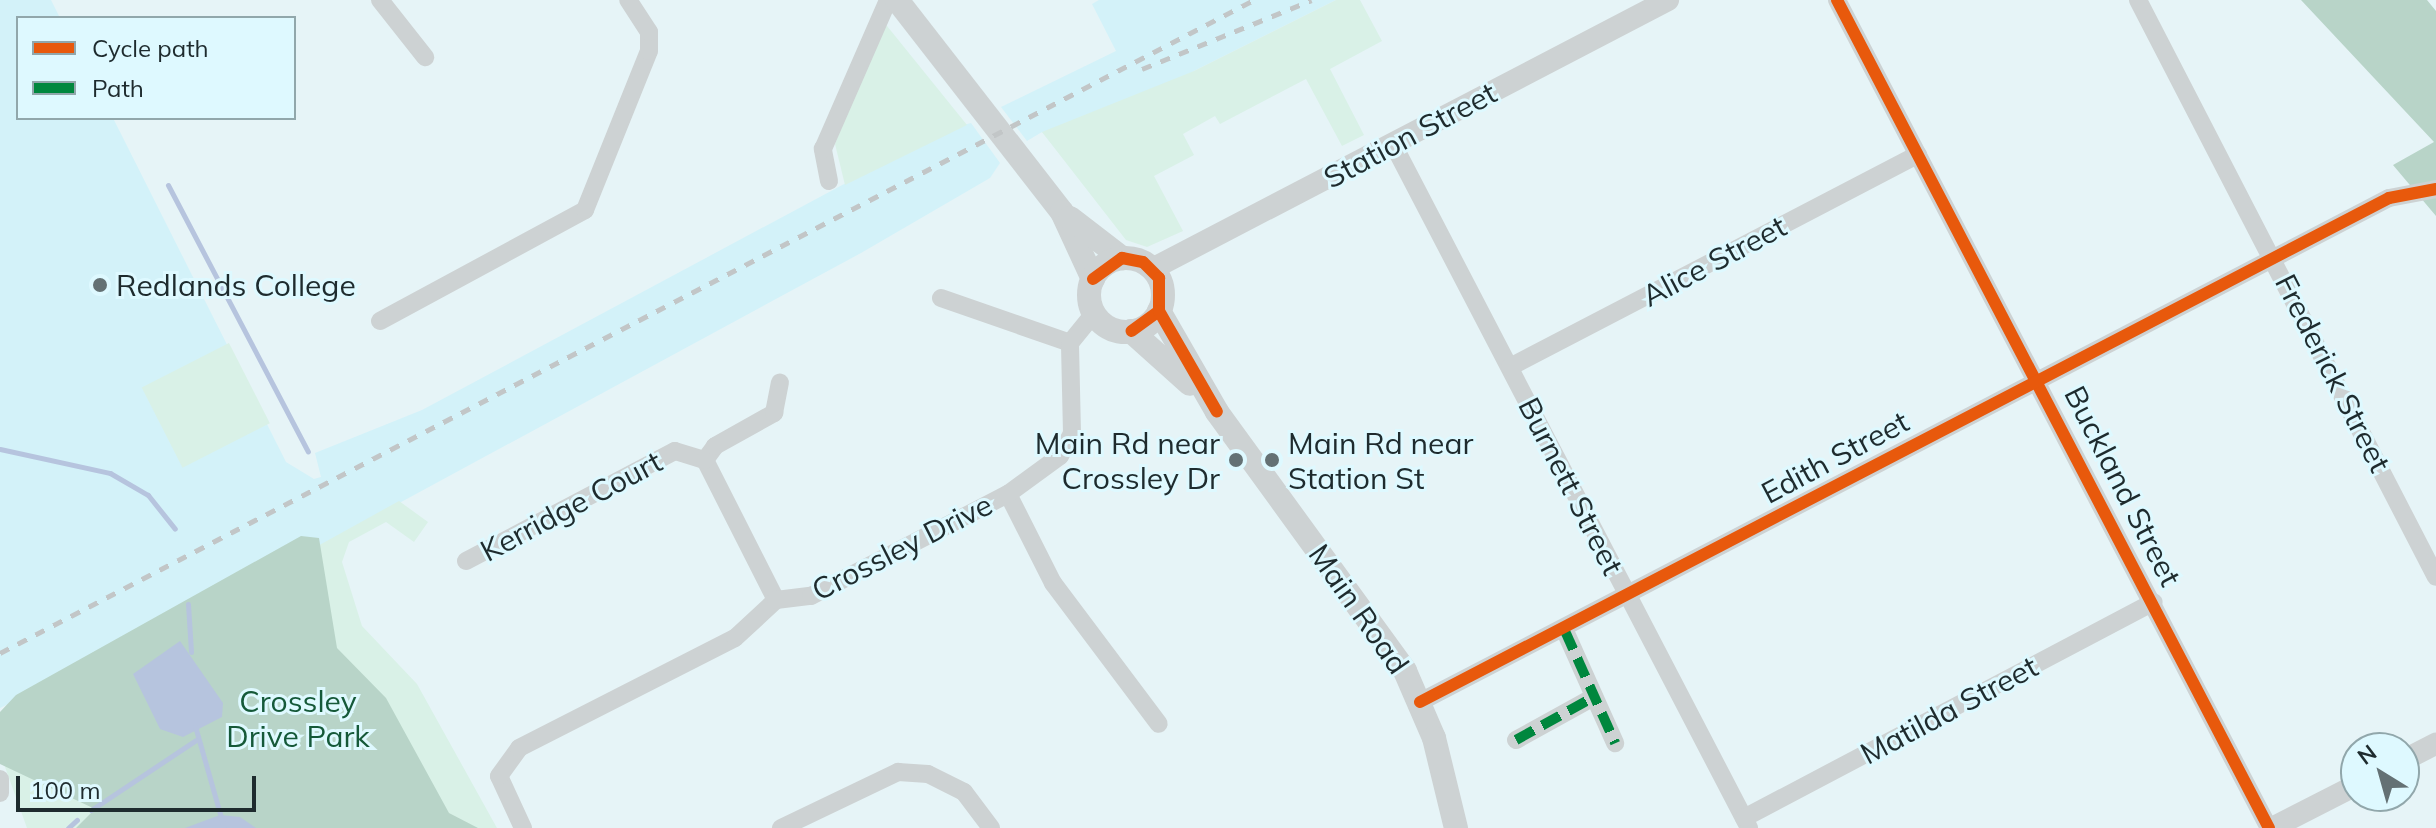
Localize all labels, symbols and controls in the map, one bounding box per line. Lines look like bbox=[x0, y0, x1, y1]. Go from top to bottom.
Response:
legend bbox=[16, 16, 296, 120]
text: Cycle path bbox=[92, 33, 209, 63]
text: Path bbox=[92, 73, 144, 103]
street label: Station Street bbox=[1318, 74, 1502, 196]
street label: Alice Street bbox=[1636, 208, 1792, 314]
place label: Redlands College bbox=[116, 267, 356, 303]
street label: Frederick Street bbox=[2268, 268, 2398, 478]
marker: Redlands College bbox=[91, 276, 109, 294]
street label: Buckland Street bbox=[2057, 380, 2189, 592]
street label: Burnett Street bbox=[1511, 391, 1631, 581]
street label: Edith Street bbox=[1755, 403, 1915, 511]
place label: Main Rd near Crossley Dr bbox=[1035, 425, 1220, 496]
place label: Main Rd near Station St bbox=[1288, 425, 1473, 496]
street label: Kerridge Court bbox=[474, 443, 668, 569]
marker: Main Rd near Crossley Dr bbox=[1227, 451, 1245, 469]
marker: Main Rd near Station St bbox=[1263, 451, 1281, 469]
street label: Crossley Drive bbox=[806, 486, 998, 608]
street label: Main Road bbox=[1301, 537, 1417, 681]
street label: Matilda Street bbox=[1854, 648, 2044, 772]
park label: Crossley Drive Park bbox=[226, 683, 370, 754]
north arrow bbox=[2340, 732, 2420, 812]
text: N bbox=[2352, 738, 2382, 771]
scale bar bbox=[20, 760, 260, 810]
text: 100 m bbox=[30, 775, 101, 805]

